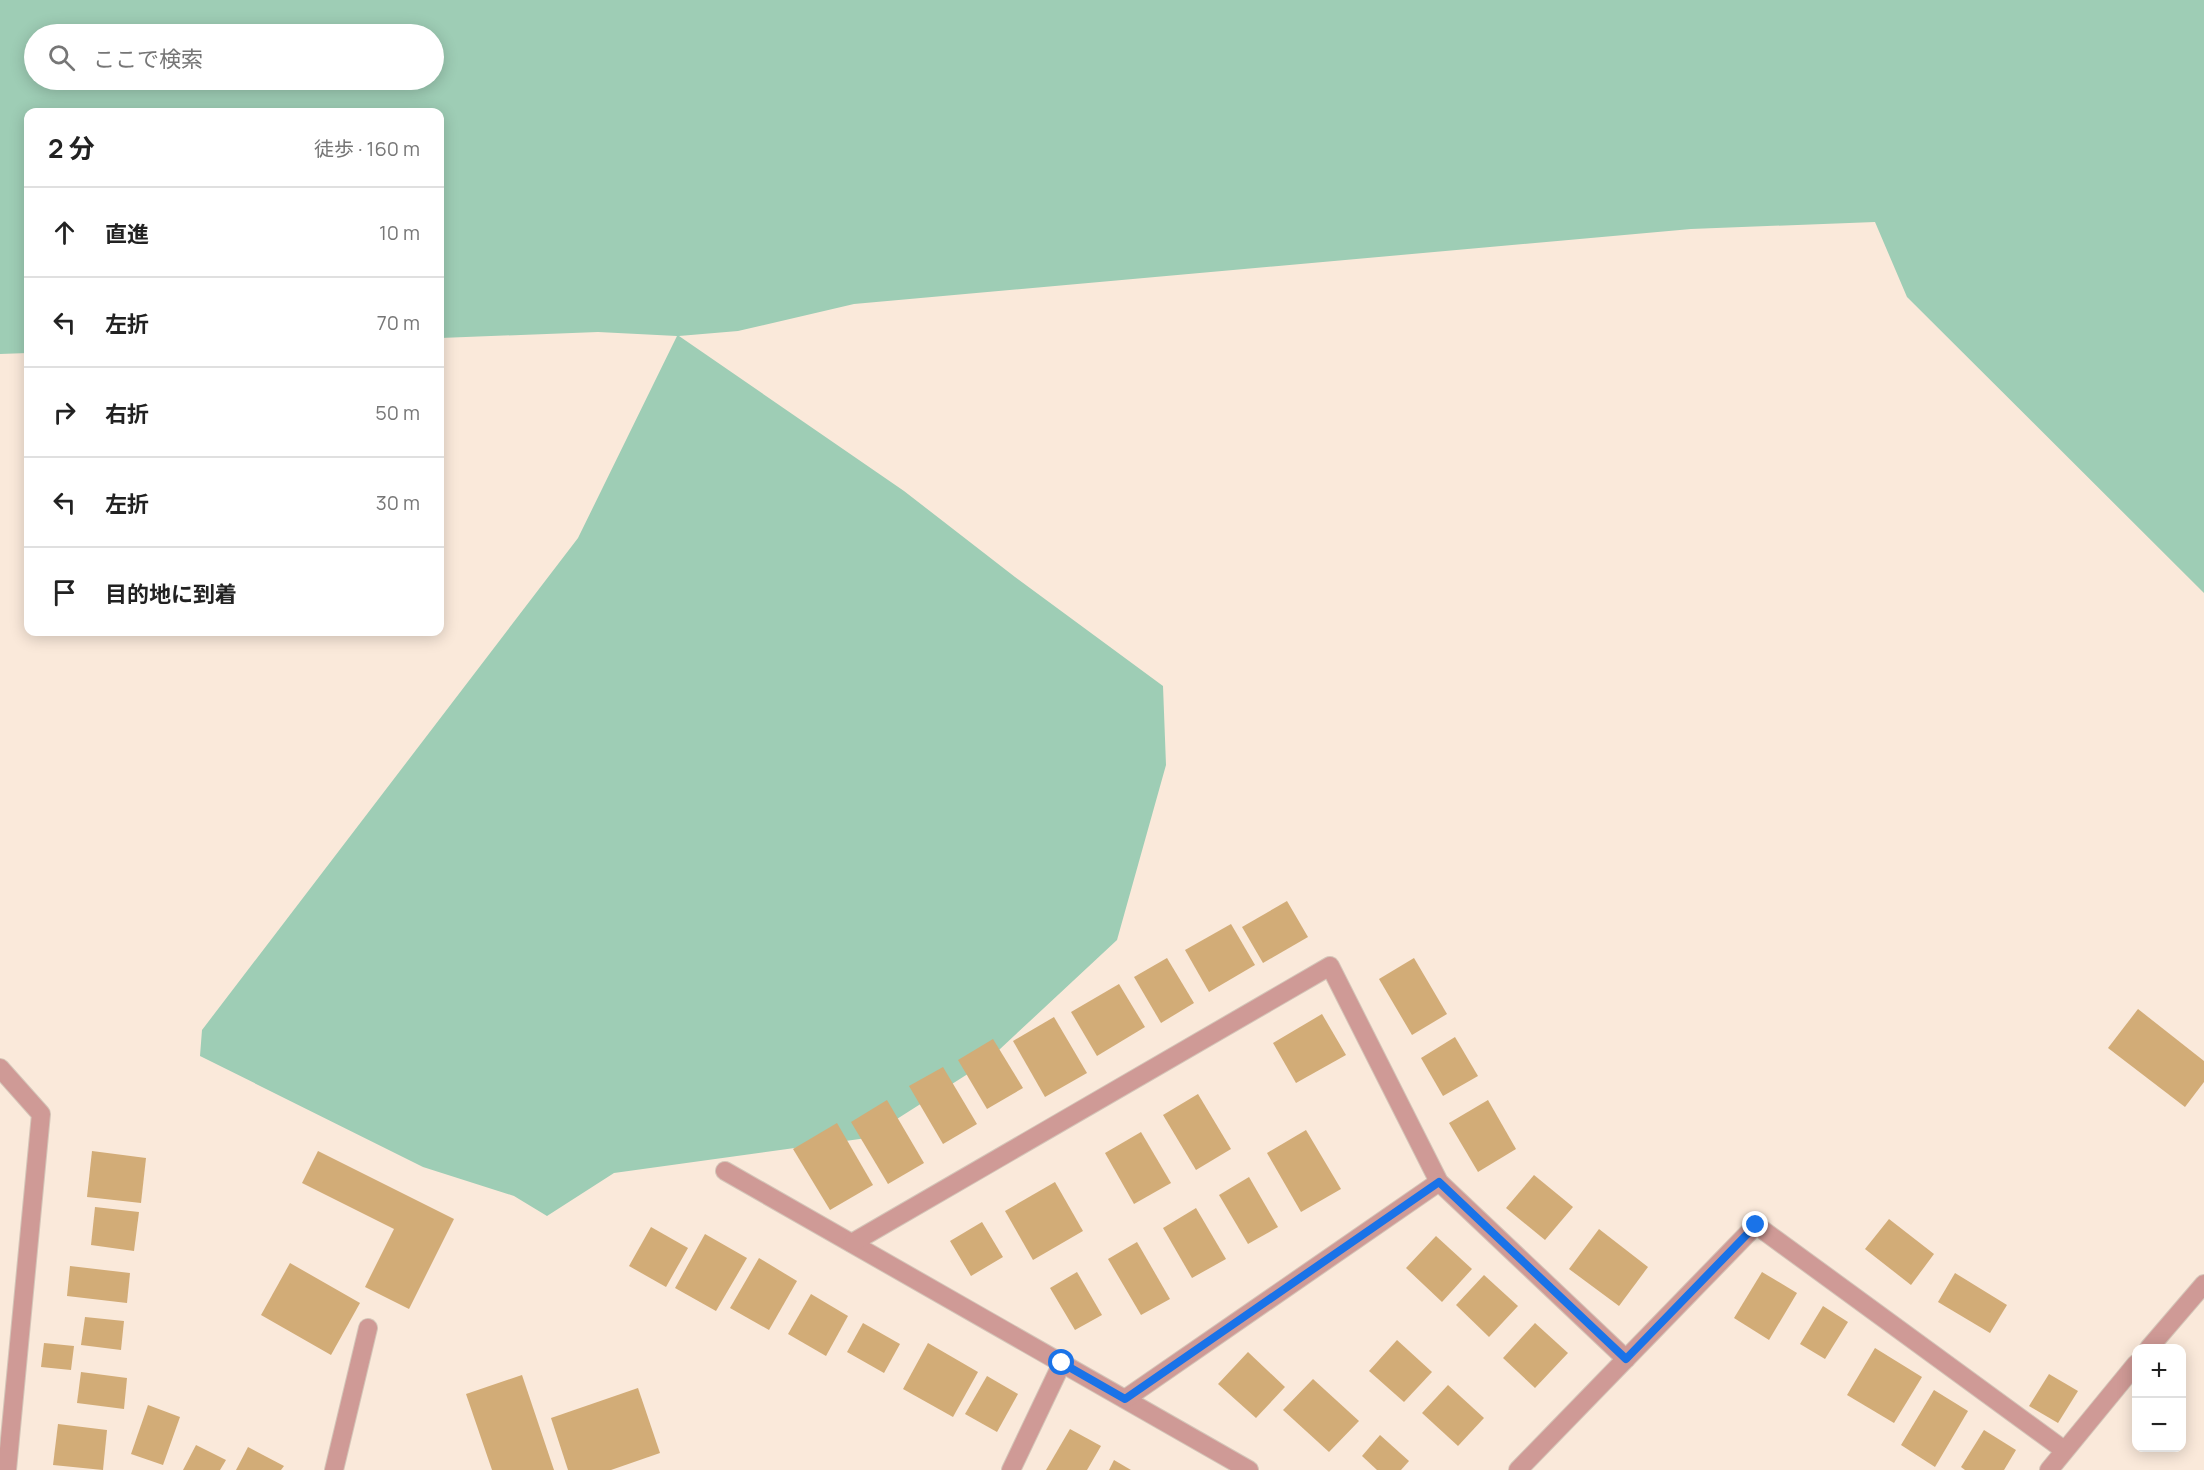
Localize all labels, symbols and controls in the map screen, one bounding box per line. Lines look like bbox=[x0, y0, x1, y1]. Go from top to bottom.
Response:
search box bbox=[24, 24, 444, 90]
icon: search bbox=[45, 41, 78, 74]
text: ここで検索 bbox=[93, 44, 203, 74]
text: 2 分 bbox=[48, 130, 95, 166]
text: 徒歩 · 160 m bbox=[314, 135, 420, 162]
icon: ahead bbox=[48, 216, 81, 249]
text: 直進 bbox=[105, 219, 149, 249]
text: 10 m bbox=[379, 219, 420, 246]
icon: left bbox=[48, 306, 81, 339]
text: 左折 bbox=[105, 309, 149, 339]
text: 70 m bbox=[377, 309, 420, 336]
icon: right bbox=[48, 396, 81, 429]
text: 右折 bbox=[105, 399, 149, 429]
text: 50 m bbox=[375, 399, 420, 426]
icon: left bbox=[48, 486, 81, 519]
text: 左折 bbox=[105, 489, 149, 519]
text: 30 m bbox=[376, 489, 420, 516]
icon: arrive bbox=[48, 576, 81, 609]
text: 目的地に到着 bbox=[105, 579, 237, 609]
route end bbox=[1742, 1211, 1768, 1237]
map controls bbox=[2132, 1344, 2186, 1452]
button: + bbox=[2132, 1344, 2186, 1398]
route start bbox=[1048, 1349, 1074, 1375]
button: − bbox=[2132, 1398, 2186, 1452]

